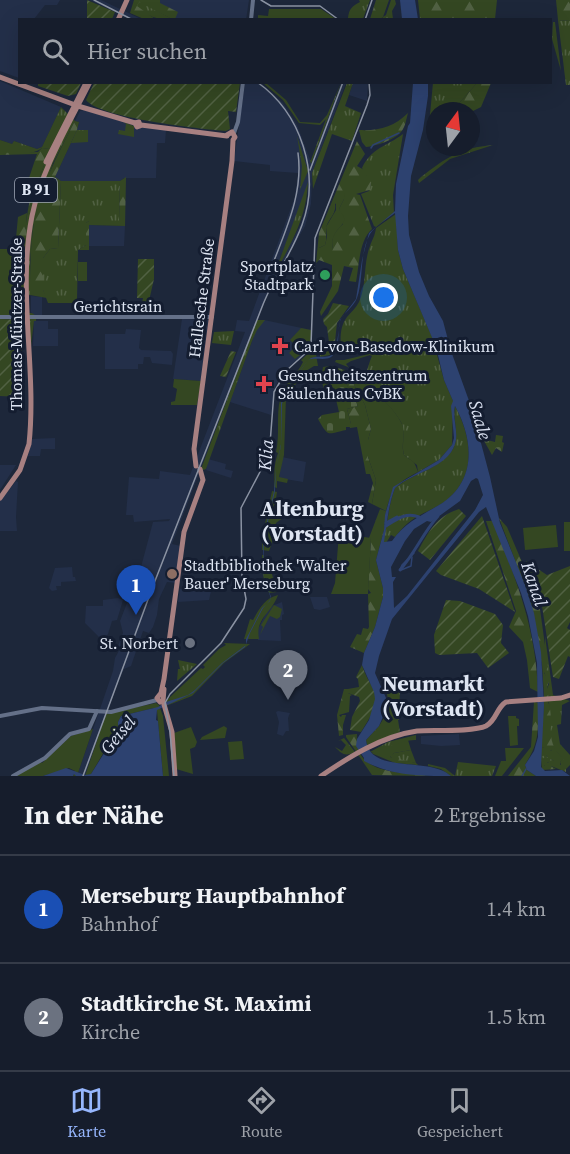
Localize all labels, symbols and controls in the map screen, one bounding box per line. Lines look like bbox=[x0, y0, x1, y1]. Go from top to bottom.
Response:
search box bbox=[18, 18, 552, 84]
icon: search bbox=[39, 35, 72, 68]
text: Hier suchen bbox=[87, 36, 207, 66]
north arrow bbox=[426, 102, 480, 156]
road number: B 91 bbox=[15, 178, 57, 202]
street label: Hallesche Straße bbox=[183, 237, 219, 359]
street label: Thomas-Müntzer-Straße bbox=[5, 238, 27, 410]
place label: Sportplatz Stadtpark bbox=[240, 255, 313, 295]
marker: Sportplatz Stadtpark bbox=[318, 268, 332, 282]
your location bbox=[369, 283, 398, 312]
street label: Gerichtsrain bbox=[73, 295, 163, 317]
place label: Carl-von-Basedow-Klinikum bbox=[294, 335, 495, 357]
marker: Carl-von-Basedow-Klinikum bbox=[271, 337, 289, 355]
place label: Gesundheitszentrum Säulenhaus CvBK bbox=[278, 364, 428, 404]
marker: Gesundheitszentrum Säulenhaus CvBK bbox=[255, 375, 273, 393]
water label: Saale bbox=[463, 397, 498, 443]
water label: Klia bbox=[252, 438, 279, 473]
district label: Altenburg (Vorstadt) bbox=[260, 493, 364, 548]
place label: Stadtbibliothek 'Walter Bauer' Merseburg bbox=[184, 554, 347, 594]
water label: Kanal bbox=[515, 557, 554, 610]
pin: 1 bbox=[116, 566, 156, 615]
marker: Stadtbibliothek 'Walter Bauer' Merseburg bbox=[165, 567, 179, 581]
place label: St. Norbert bbox=[100, 632, 179, 654]
marker: St. Norbert bbox=[183, 636, 197, 650]
pin: 2 bbox=[268, 650, 308, 700]
district label: Neumarkt (Vorstadt) bbox=[382, 668, 485, 723]
water label: Geisel bbox=[94, 710, 141, 759]
text: In der Nähe bbox=[24, 797, 164, 833]
text: 2 Ergebnisse bbox=[434, 801, 546, 829]
text: Merseburg Hauptbahnhof bbox=[81, 880, 344, 910]
text: 1 bbox=[38, 895, 49, 923]
text: 1.4 km bbox=[486, 895, 546, 923]
text: Bahnhof bbox=[81, 910, 158, 938]
text: Stadtkirche St. Maximi bbox=[81, 988, 311, 1018]
text: 2 bbox=[38, 1003, 49, 1031]
text: 1.5 km bbox=[486, 1003, 546, 1031]
text: Kirche bbox=[81, 1018, 140, 1046]
tab: Karte bbox=[67, 1084, 106, 1142]
tab: Route bbox=[241, 1084, 282, 1142]
tab: Gespeichert bbox=[417, 1084, 503, 1142]

